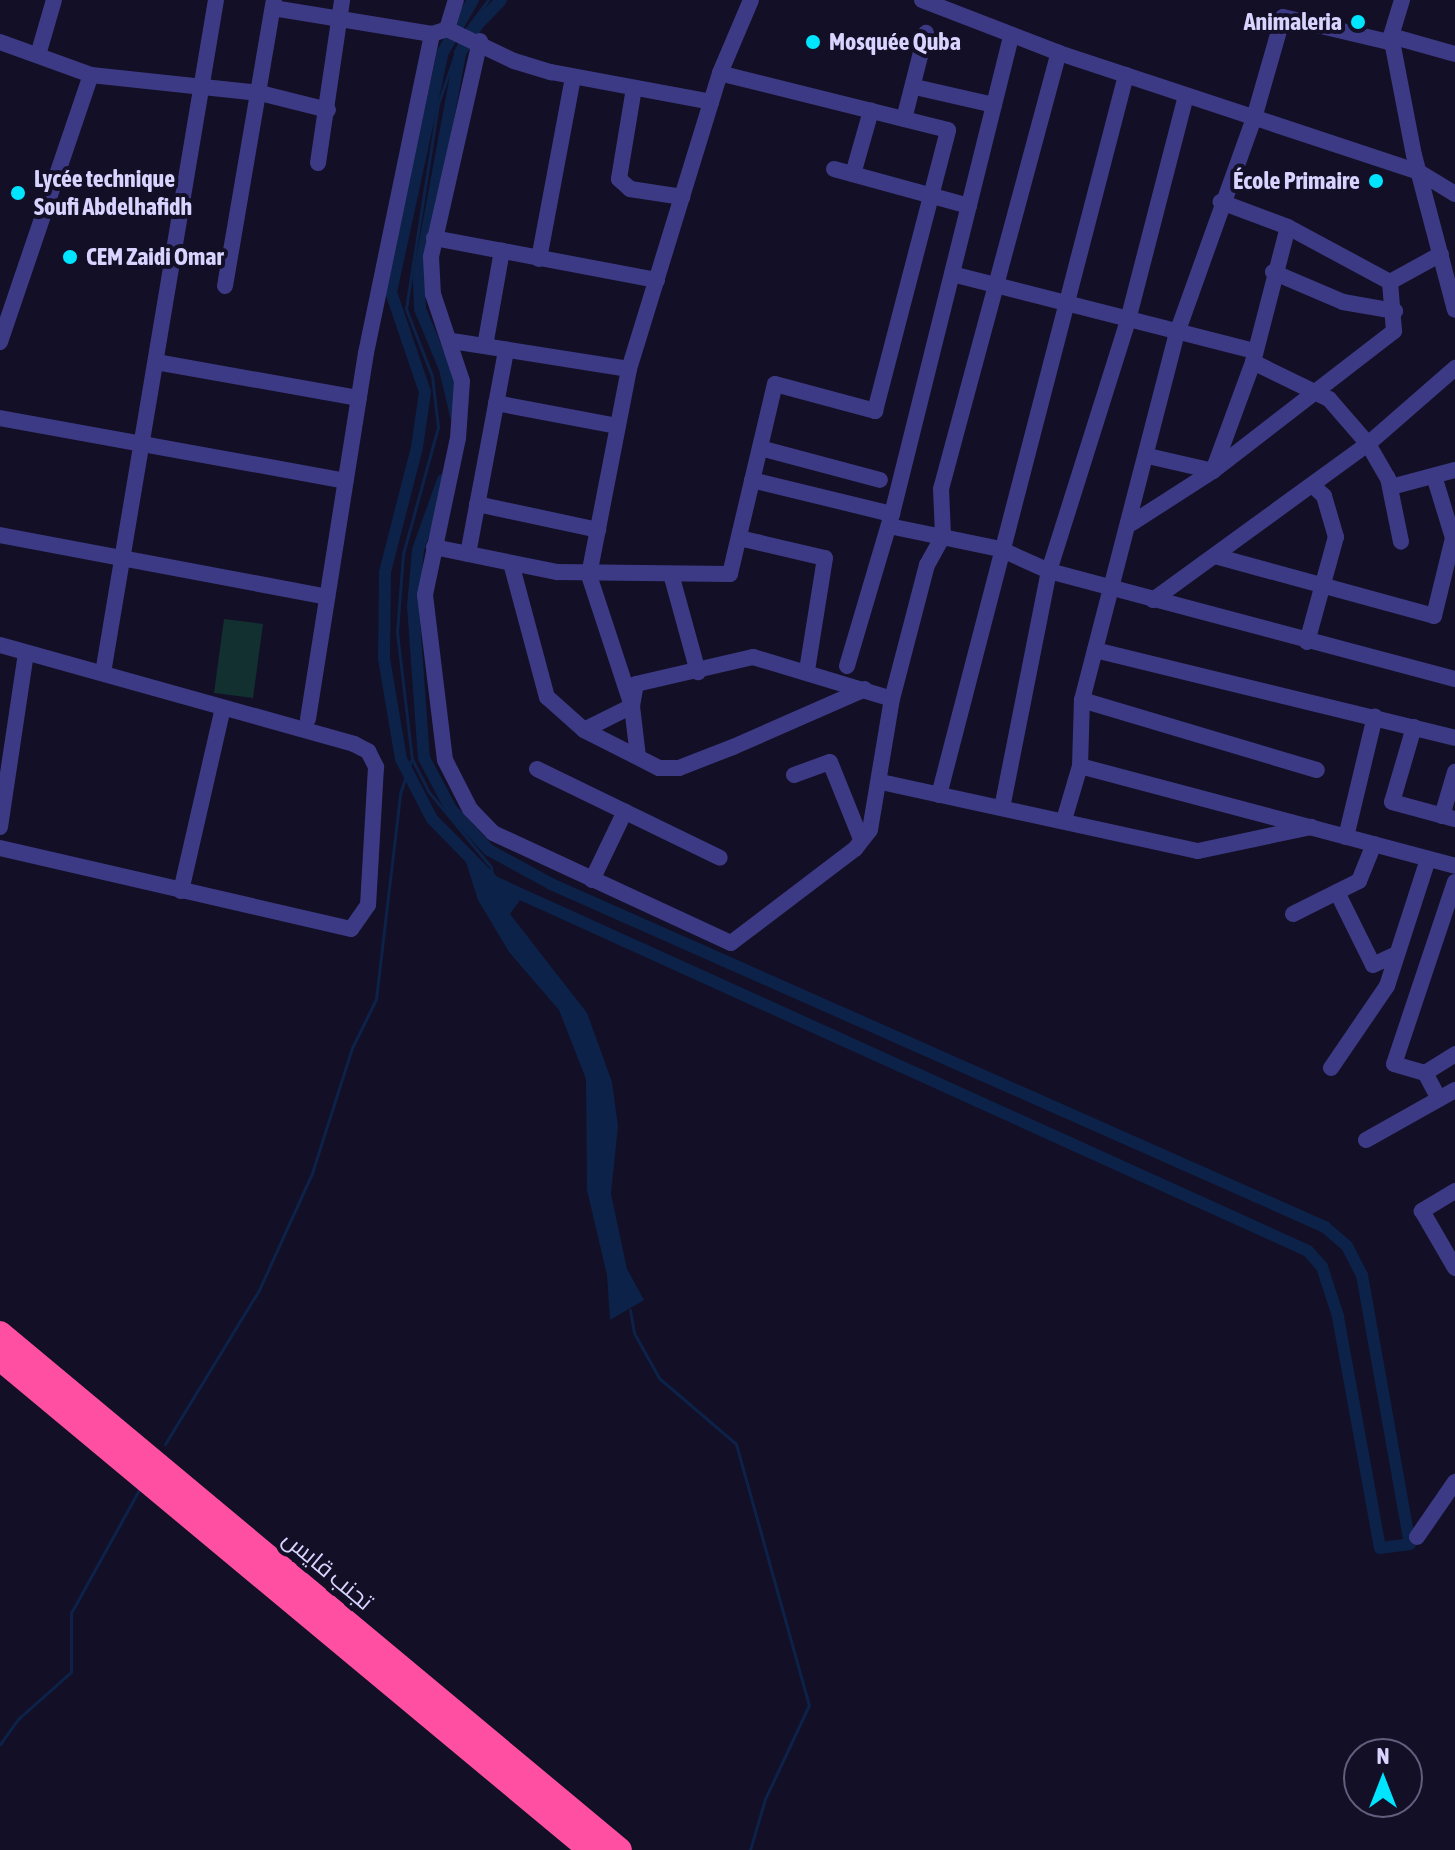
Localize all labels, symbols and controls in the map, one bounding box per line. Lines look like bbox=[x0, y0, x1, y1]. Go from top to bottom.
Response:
place label: Animaleria bbox=[1244, 8, 1342, 36]
marker: Animaleria bbox=[1349, 13, 1367, 31]
place label: Mosquée Quba bbox=[829, 28, 961, 56]
marker: Mosquée Quba bbox=[804, 33, 822, 51]
place label: Lycée technique Soufi Abdelhafidh bbox=[34, 165, 192, 221]
place label: École Primaire bbox=[1233, 167, 1360, 195]
marker: École Primaire bbox=[1367, 172, 1385, 190]
marker: Lycée technique Soufi Abdelhafidh bbox=[9, 184, 27, 202]
place label: CEM Zaidi Omar bbox=[86, 243, 224, 271]
marker: CEM Zaidi Omar bbox=[61, 248, 79, 266]
street label: تجنب قايس bbox=[277, 1524, 379, 1616]
north arrow bbox=[1343, 1738, 1423, 1818]
text: N bbox=[1377, 1743, 1389, 1769]

